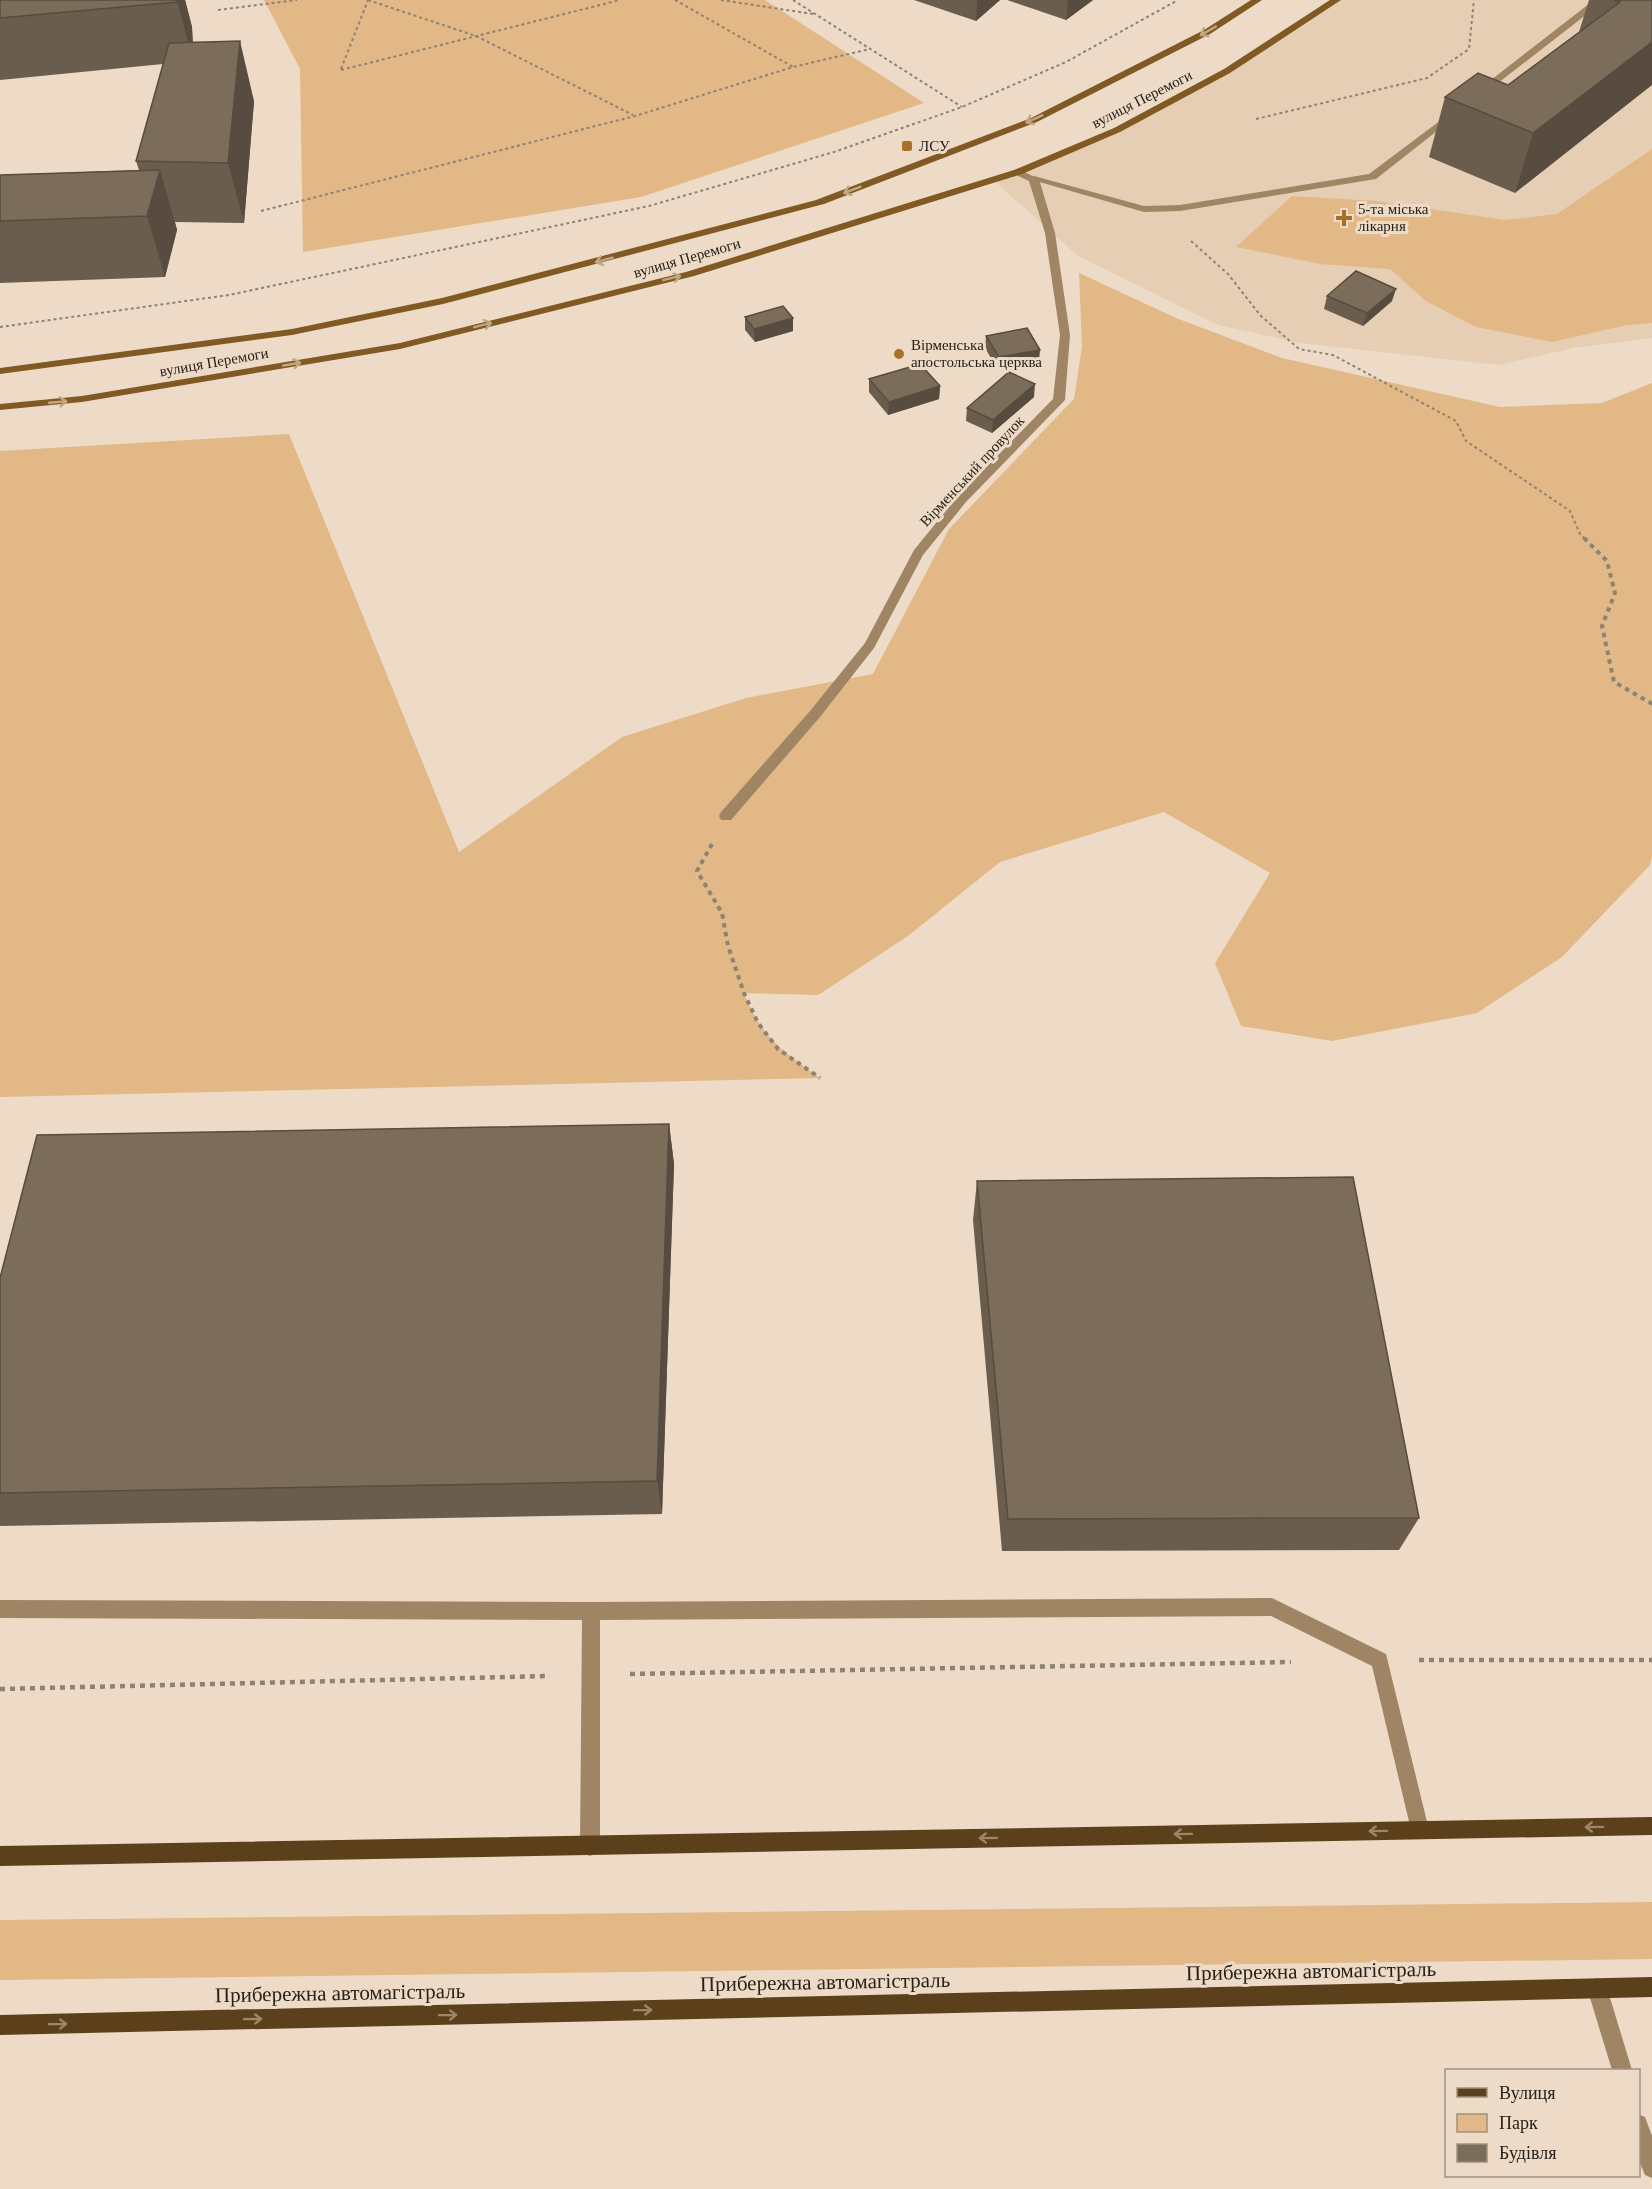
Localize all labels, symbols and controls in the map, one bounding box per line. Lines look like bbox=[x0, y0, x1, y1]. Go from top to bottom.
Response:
one-way arrow bbox=[1200, 25, 1217, 37]
street label: вулиця Перемоги bbox=[1089, 67, 1195, 131]
one-way arrow bbox=[1025, 114, 1043, 125]
place label: ЛСУ bbox=[919, 138, 950, 154]
marker: ЛСУ bbox=[900, 139, 914, 153]
one-way arrow bbox=[843, 185, 862, 196]
place label: 5-та міська лікарня bbox=[1358, 201, 1429, 234]
marker: 5-та міська лікарня bbox=[1335, 209, 1353, 227]
street label: вулиця Перемоги bbox=[632, 235, 742, 281]
one-way arrow bbox=[595, 255, 614, 266]
one-way arrow bbox=[663, 272, 682, 284]
one-way arrow bbox=[473, 319, 492, 331]
place label: Вірменська апостольська церква bbox=[911, 337, 1042, 370]
street label: вулиця Перемоги bbox=[158, 345, 270, 379]
marker: Вірменська апостольська церква bbox=[892, 347, 906, 361]
one-way arrow bbox=[282, 358, 302, 369]
one-way arrow bbox=[48, 396, 68, 407]
street label: Вірменський провулок bbox=[917, 412, 1028, 529]
one-way arrow bbox=[1584, 1821, 1604, 1833]
one-way arrow bbox=[1368, 1825, 1388, 1836]
one-way arrow bbox=[1173, 1829, 1193, 1840]
one-way arrow bbox=[978, 1832, 998, 1844]
street label: Прибережна автомагістраль bbox=[1186, 1957, 1436, 1985]
street label: Прибережна автомагістраль bbox=[700, 1968, 950, 1996]
street label: Прибережна автомагістраль bbox=[215, 1979, 465, 2007]
one-way arrow bbox=[633, 2004, 653, 2016]
one-way arrow bbox=[438, 2009, 458, 2021]
one-way arrow bbox=[243, 2014, 263, 2025]
one-way arrow bbox=[48, 2018, 68, 2030]
legend bbox=[1445, 2069, 1640, 2177]
text: Вулиця bbox=[1499, 2083, 1556, 2103]
text: Парк bbox=[1499, 2113, 1538, 2133]
text: Будівля bbox=[1499, 2143, 1556, 2163]

